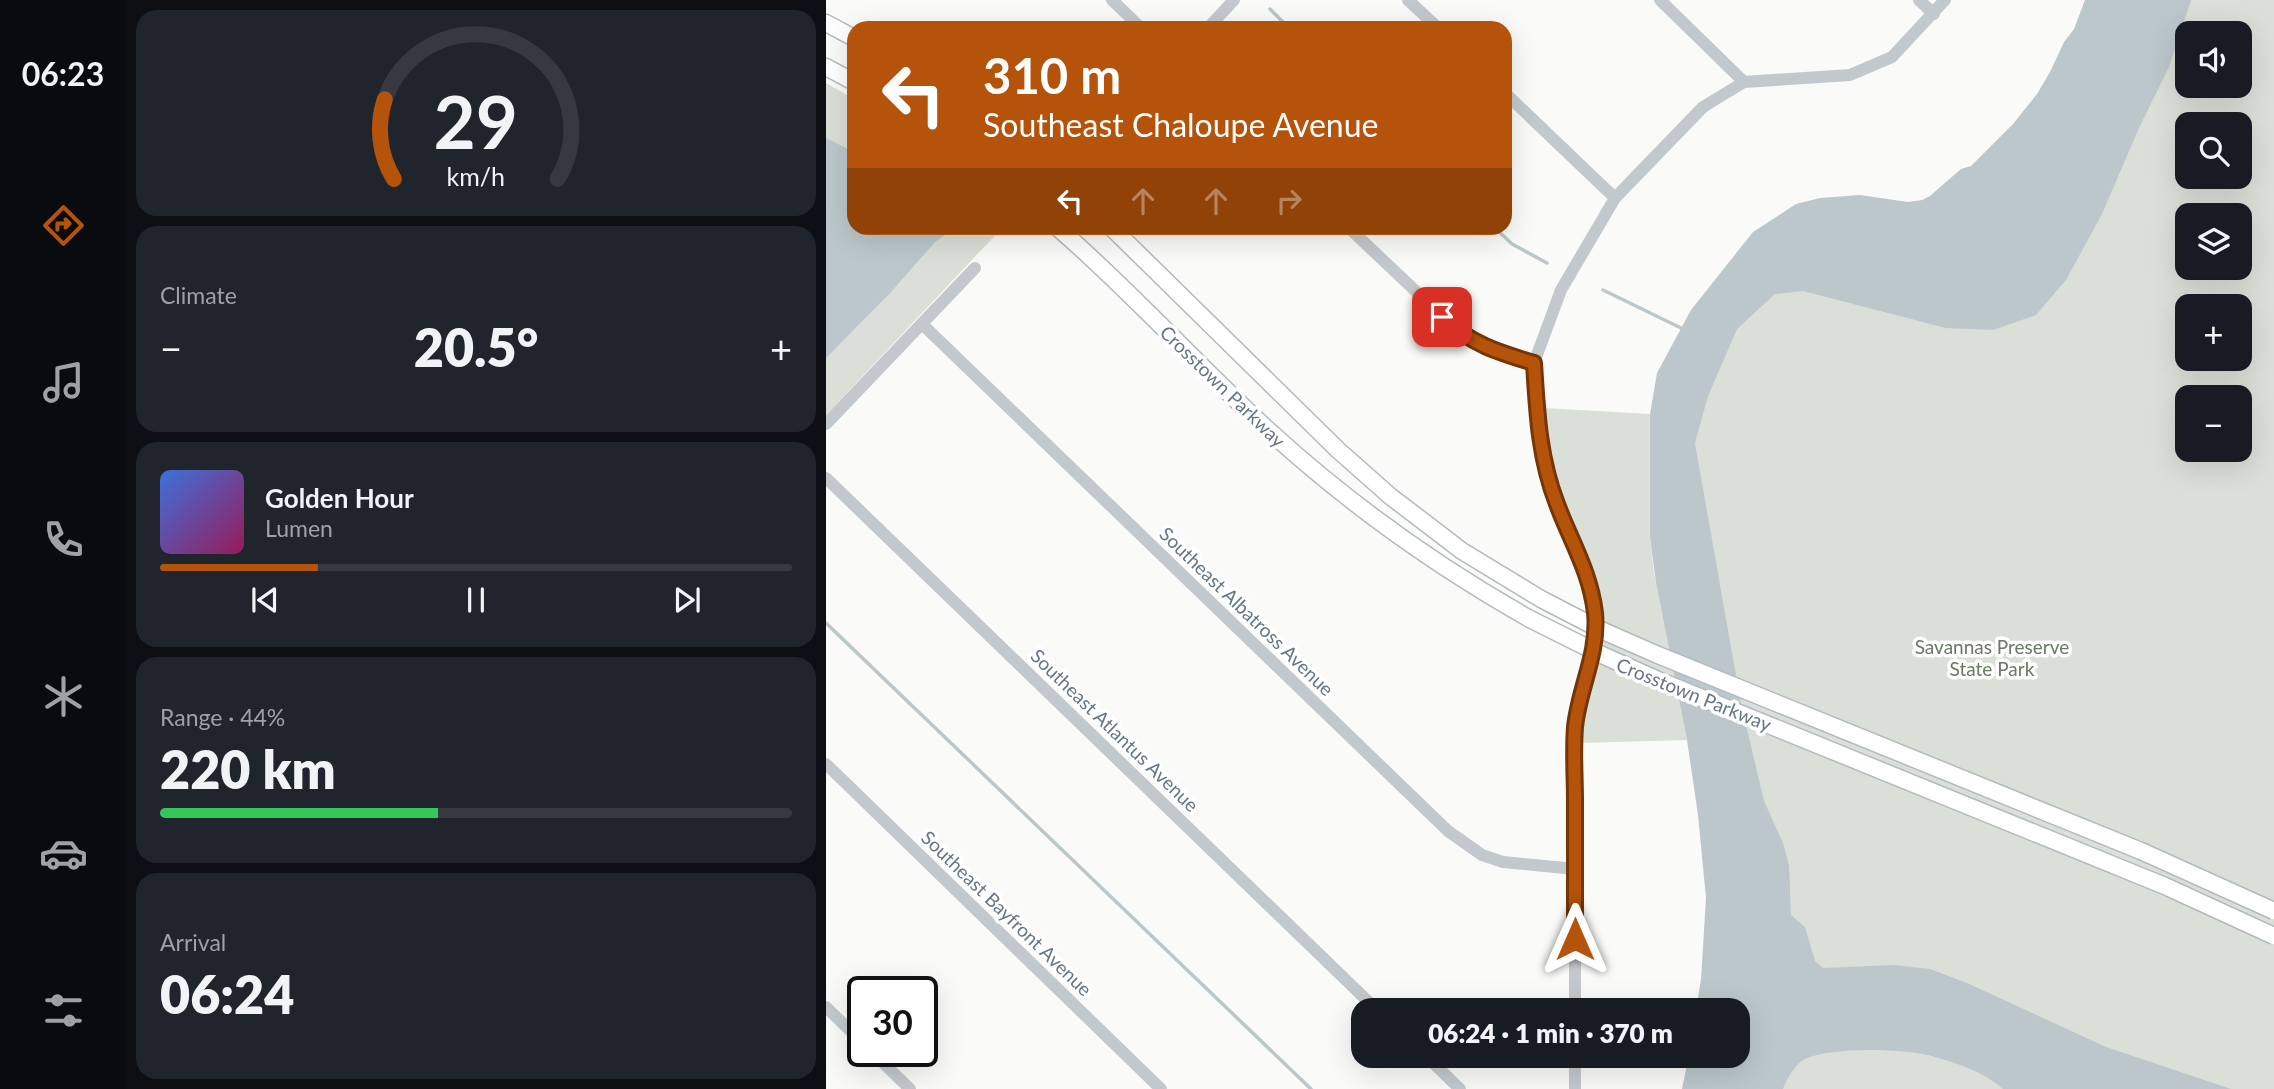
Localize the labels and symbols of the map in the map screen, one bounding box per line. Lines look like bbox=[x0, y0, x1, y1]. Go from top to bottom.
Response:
pin bbox=[1412, 287, 1472, 347]
street label: Crosstown Parkway bbox=[1156, 320, 1291, 452]
street label: Southeast Albatross Avenue bbox=[1155, 522, 1339, 700]
park label: Savannas Preserve State Park bbox=[1915, 635, 2069, 680]
street label: Southeast Atlantus Avenue bbox=[1026, 644, 1204, 816]
street label: Crosstown Parkway bbox=[1613, 652, 1775, 736]
street label: Southeast Bayfront Avenue bbox=[917, 826, 1097, 1000]
position arrow bbox=[1538, 902, 1612, 976]
speed limit sign: 30 bbox=[847, 976, 938, 1067]

